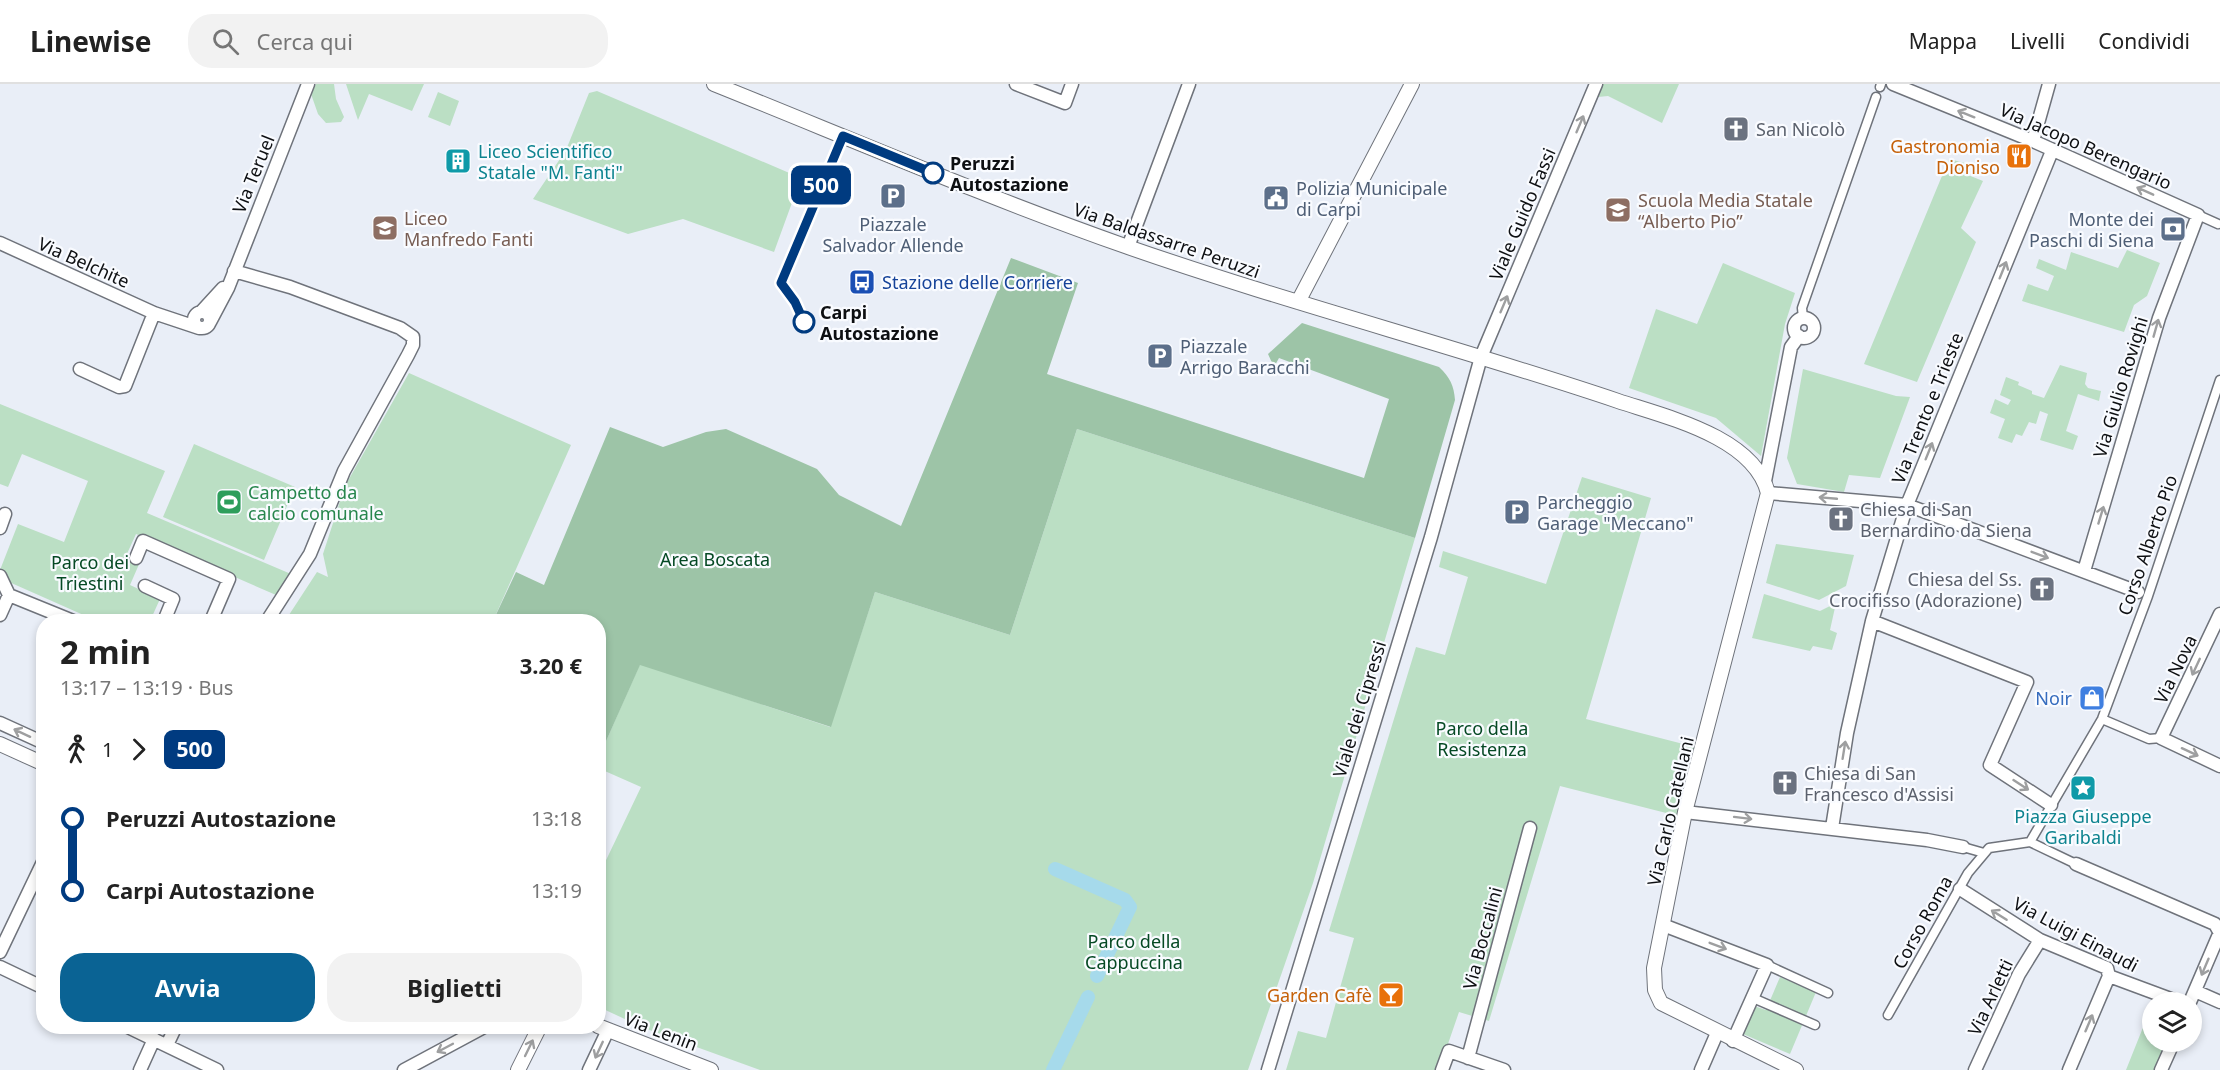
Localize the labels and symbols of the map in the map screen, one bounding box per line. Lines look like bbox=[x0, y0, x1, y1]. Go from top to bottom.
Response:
street label: Via Jacopo Berengario bbox=[1996, 97, 2176, 195]
one-way arrow bbox=[1957, 108, 1976, 119]
church icon: San Nicolò bbox=[1721, 114, 1751, 144]
one-way arrow bbox=[1575, 115, 1586, 134]
place label: San Nicolò bbox=[1756, 117, 1845, 141]
street label: Via Teruel bbox=[226, 131, 280, 217]
place label: Gastronomia Dioniso bbox=[1890, 134, 2000, 179]
place label: Liceo Scientifico Statale "M. Fanti" bbox=[478, 139, 623, 184]
restaurant icon: Gastronomia Dioniso bbox=[2004, 141, 2034, 171]
street label: Viale Guido Fassi bbox=[1483, 144, 1561, 284]
building icon: Liceo Scientifico Statale "M. Fanti" bbox=[443, 146, 473, 176]
place label: Peruzzi Autostazione bbox=[950, 151, 1069, 196]
marker: Peruzzi Autostazione bbox=[922, 162, 944, 184]
line badge: 500 bbox=[786, 166, 856, 204]
place label: Polizia Municipale di Carpi bbox=[1296, 176, 1447, 221]
parking icon: Piazzale Salvador Allende bbox=[878, 181, 908, 211]
public building icon: Polizia Municipale di Carpi bbox=[1261, 183, 1291, 213]
one-way arrow bbox=[2136, 185, 2154, 197]
place label: Scuola Media Statale “Alberto Pio” bbox=[1638, 188, 1813, 233]
school or university icon: Scuola Media Statale “Alberto Pio” bbox=[1603, 195, 1633, 225]
street label: Via Baldassarre Peruzzi bbox=[1071, 197, 1263, 283]
place label: Liceo Manfredo Fanti bbox=[404, 206, 533, 251]
place label: Monte dei Paschi di Siena bbox=[2029, 207, 2154, 252]
place label: Piazzale Salvador Allende bbox=[822, 212, 964, 257]
school or university icon: Liceo Manfredo Fanti bbox=[370, 213, 400, 243]
bank icon: Monte dei Paschi di Siena bbox=[2158, 214, 2188, 244]
street label: Via Belchite bbox=[34, 231, 134, 293]
one-way arrow bbox=[1998, 262, 2009, 280]
bus stop icon: Stazione delle Corriere bbox=[847, 267, 877, 297]
place label: Stazione delle Corriere bbox=[882, 270, 1073, 294]
one-way arrow bbox=[1499, 295, 1510, 313]
place label: Carpi Autostazione bbox=[820, 300, 939, 345]
marker: Carpi Autostazione bbox=[793, 311, 815, 333]
street label: Via Giulio Rovighi bbox=[2087, 314, 2153, 460]
one-way arrow bbox=[2151, 319, 2162, 338]
street label: Via Trento e Trieste bbox=[1886, 329, 1968, 487]
place label: Piazzale Arrigo Baracchi bbox=[1180, 334, 1310, 379]
parking icon: Piazzale Arrigo Baracchi bbox=[1145, 341, 1175, 371]
one-way arrow bbox=[1924, 442, 1935, 460]
street label: Corso Alberto Pio bbox=[2112, 472, 2182, 618]
place label: Campetto da calcio comunale bbox=[248, 480, 384, 525]
sports icon: Campetto da calcio comunale bbox=[214, 487, 244, 517]
place label: Parcheggio Garage "Meccano" bbox=[1537, 490, 1694, 535]
one-way arrow bbox=[1818, 492, 1838, 503]
parking icon: Parcheggio Garage "Meccano" bbox=[1502, 497, 1532, 527]
place label: Chiesa di San Bernardino da Siena bbox=[1860, 497, 2032, 542]
church icon: Chiesa di San Bernardino da Siena bbox=[1826, 504, 1856, 534]
one-way arrow bbox=[2096, 506, 2107, 525]
park label: Area Boscata bbox=[660, 547, 770, 571]
park label: Parco dei Triestini bbox=[51, 550, 129, 595]
one-way arrow bbox=[2030, 550, 2049, 561]
place label: Chiesa del Ss. Crocifisso (Adorazione) bbox=[1829, 567, 2022, 612]
church icon: Chiesa del Ss. Crocifisso (Adorazione) bbox=[2027, 574, 2057, 604]
street label: Via Nova bbox=[2148, 631, 2202, 707]
street label: Viale dei Cipressi bbox=[1327, 638, 1391, 780]
one-way arrow bbox=[2189, 658, 2201, 676]
shop icon: Noir bbox=[2077, 683, 2107, 713]
place label: Noir bbox=[2035, 686, 2073, 710]
park label: Parco della Resistenza bbox=[1436, 716, 1528, 761]
one-way arrow bbox=[13, 727, 31, 738]
street label: Via Carlo Catellani bbox=[1641, 734, 1699, 888]
one-way arrow bbox=[1839, 741, 1850, 760]
one-way arrow bbox=[2181, 747, 2199, 759]
place label: Chiesa di San Francesco d'Assisi bbox=[1804, 761, 1954, 806]
church icon: Chiesa di San Francesco d'Assisi bbox=[1770, 768, 1800, 798]
place icon: Piazza Giuseppe Garibaldi bbox=[2068, 773, 2098, 803]
one-way arrow bbox=[2012, 778, 2029, 791]
place label: Piazza Giuseppe Garibaldi bbox=[2014, 804, 2152, 849]
one-way arrow bbox=[1733, 813, 1753, 824]
street label: Corso Roma bbox=[1887, 871, 1957, 973]
street label: Via Boccalini bbox=[1457, 884, 1507, 992]
street label: Via Luigi Einaudi bbox=[2009, 891, 2143, 977]
one-way arrow bbox=[1991, 908, 2008, 921]
park label: Parco della Cappuccina bbox=[1085, 929, 1183, 974]
one-way arrow bbox=[1708, 941, 1726, 952]
street label: Via Arletti bbox=[1962, 955, 2018, 1039]
one-way arrow bbox=[2199, 958, 2210, 976]
bar icon: Garden Cafè bbox=[1376, 980, 1406, 1010]
place label: Garden Cafè bbox=[1267, 983, 1372, 1007]
street label: Via Lenin bbox=[621, 1006, 701, 1056]
one-way arrow bbox=[2084, 1014, 2095, 1033]
one-way arrow bbox=[523, 1039, 535, 1057]
one-way arrow bbox=[592, 1040, 604, 1058]
one-way arrow bbox=[436, 1043, 454, 1054]

